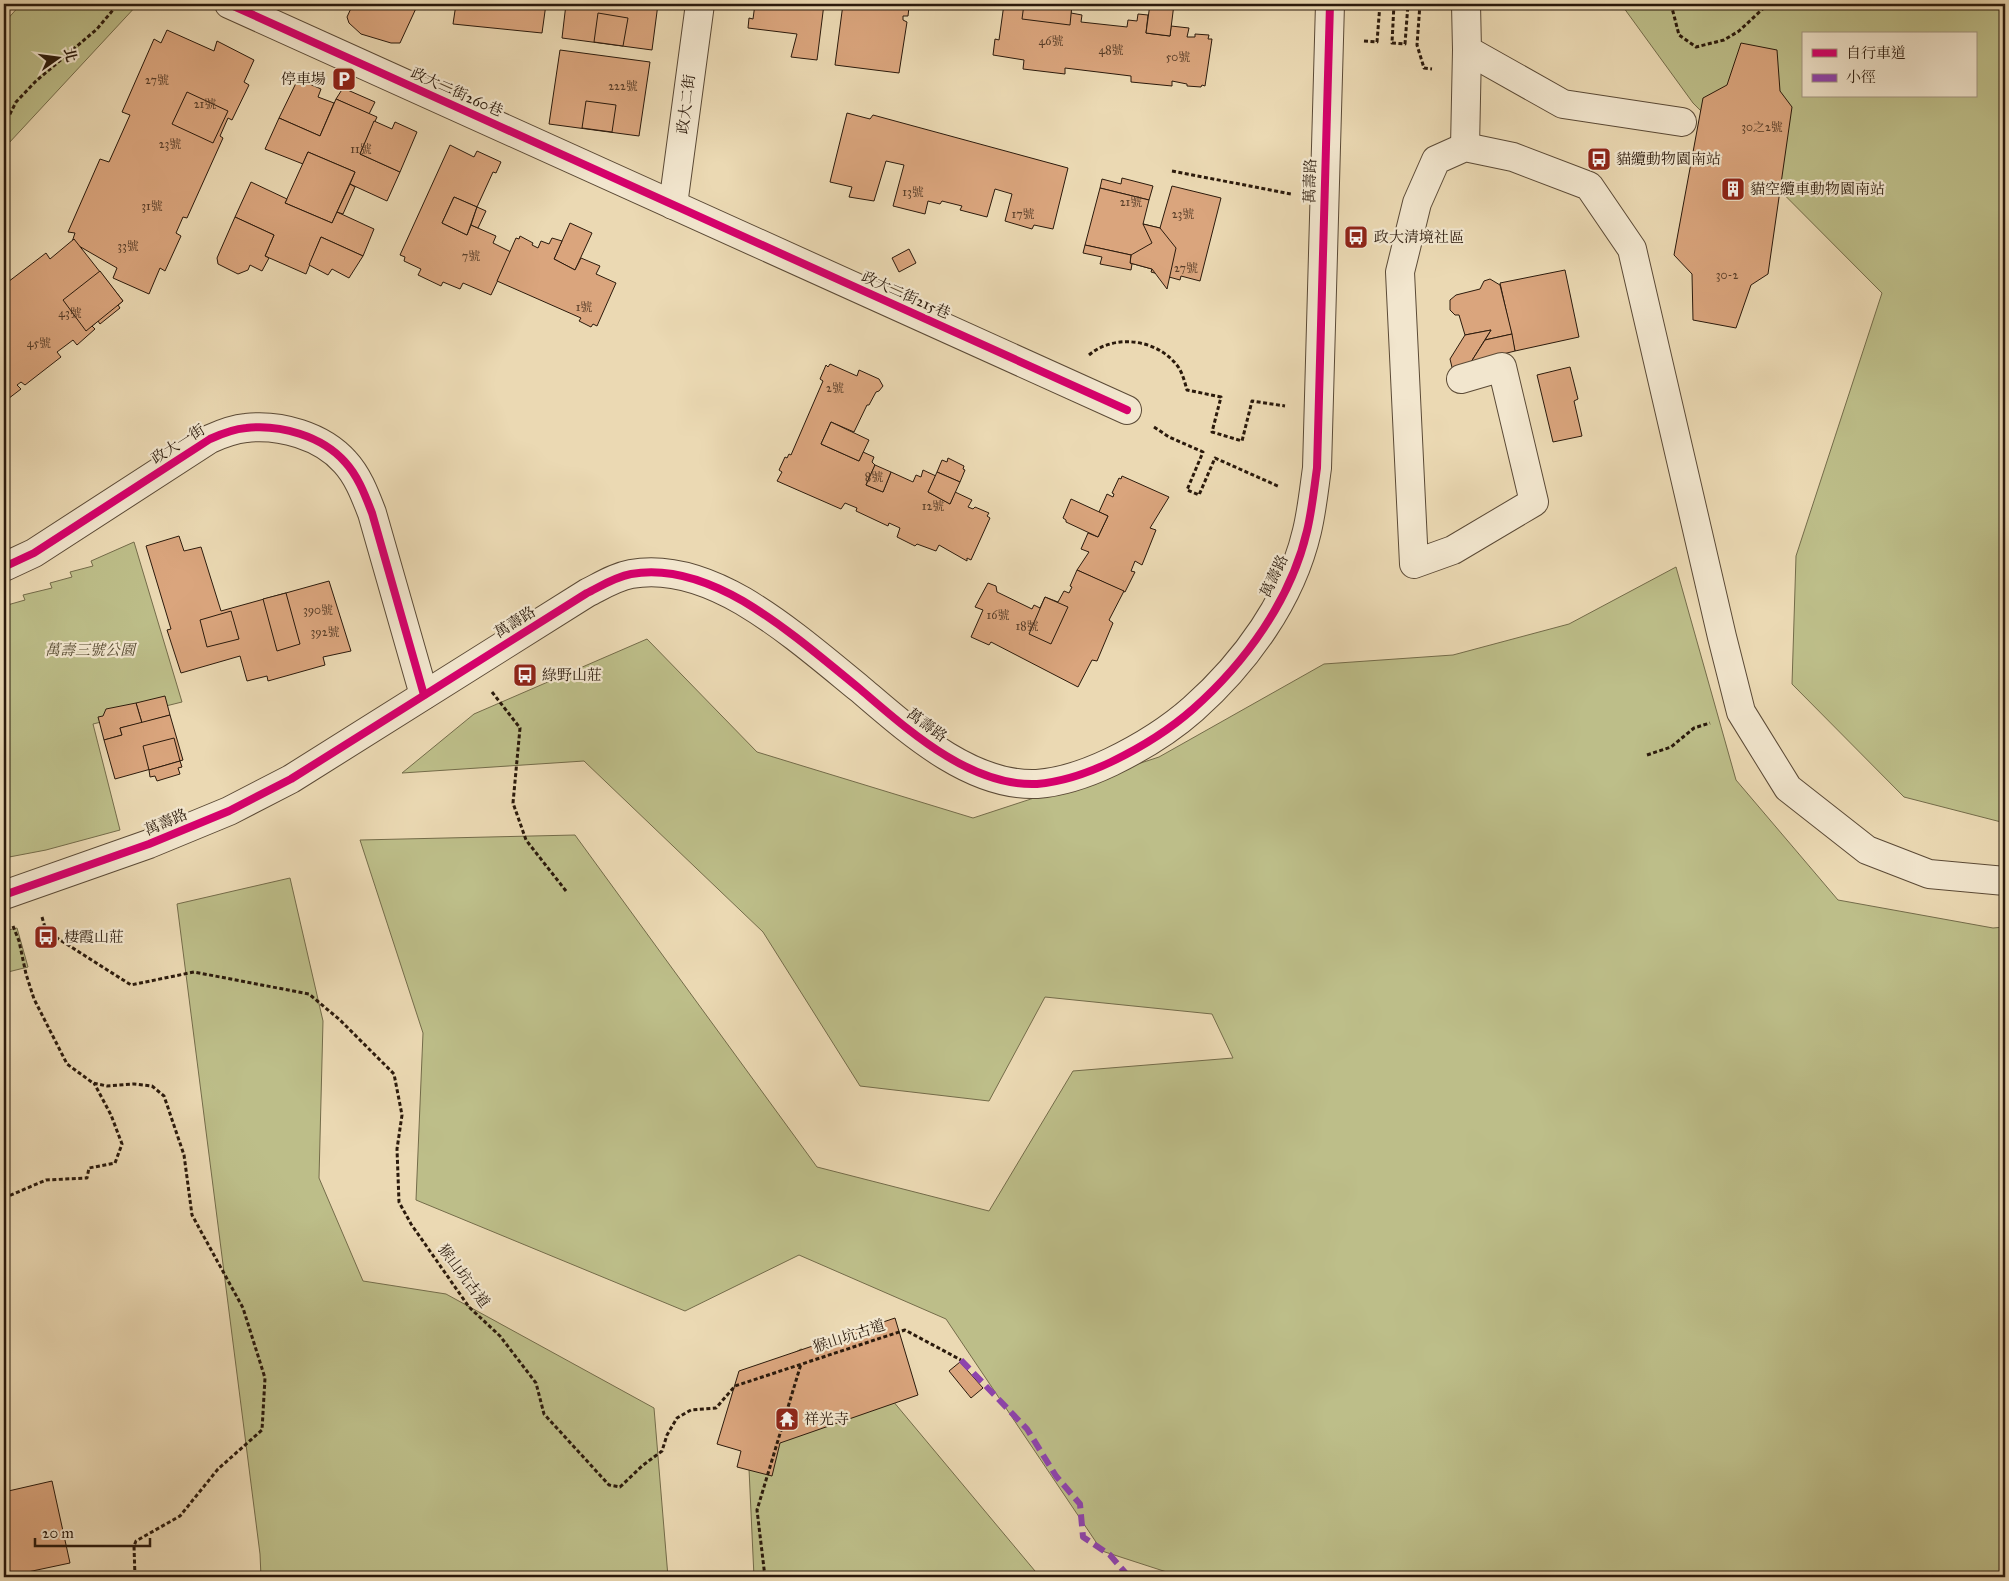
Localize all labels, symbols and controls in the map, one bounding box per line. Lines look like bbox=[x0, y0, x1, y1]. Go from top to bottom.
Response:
north arrow bbox=[32, 32, 82, 82]
legend bbox=[1802, 32, 1976, 98]
house number: 46號 bbox=[1039, 34, 1063, 48]
house number: 48號 bbox=[1098, 43, 1124, 57]
text: 自行車道 bbox=[1846, 44, 1906, 62]
text: 北 bbox=[60, 46, 80, 64]
house number: 50號 bbox=[1166, 50, 1190, 64]
street label: 政大二街260巷 bbox=[408, 64, 506, 120]
parking icon: 停車場 bbox=[331, 66, 357, 92]
text: 小徑 bbox=[1846, 68, 1876, 86]
place label: 停車場 bbox=[281, 70, 326, 88]
house number: 27號 bbox=[145, 73, 169, 87]
street label: 政大二街 bbox=[673, 73, 699, 135]
house number: 222號 bbox=[608, 79, 638, 93]
house number: 21號 bbox=[194, 97, 216, 111]
house number: 30之2號 bbox=[1741, 120, 1783, 134]
house number: 23號 bbox=[159, 137, 181, 151]
house number: 11號 bbox=[350, 142, 372, 156]
bus stop icon: 貓纜動物園南站 bbox=[1586, 146, 1612, 172]
place label: 貓纜動物園南站 bbox=[1616, 150, 1721, 168]
street label: 萬壽路 bbox=[1301, 158, 1319, 204]
building icon: 貓空纜車動物園南站 bbox=[1720, 176, 1746, 202]
place label: 貓空纜車動物園南站 bbox=[1750, 180, 1885, 198]
house number: 13號 bbox=[902, 185, 924, 199]
house number: 21號 bbox=[1120, 195, 1142, 209]
house number: 31號 bbox=[141, 199, 163, 213]
house number: 17號 bbox=[1011, 207, 1035, 221]
house number: 23號 bbox=[1172, 207, 1194, 221]
bus stop icon: 政大清境社區 bbox=[1343, 224, 1369, 250]
place label: 政大清境社區 bbox=[1374, 228, 1464, 246]
house number: 33號 bbox=[117, 239, 139, 253]
house number: 7號 bbox=[462, 249, 480, 263]
house number: 27號 bbox=[1174, 261, 1198, 275]
street label: 政大二街215巷 bbox=[859, 267, 953, 323]
house number: 30-2 bbox=[1716, 268, 1738, 282]
house number: 1號 bbox=[576, 300, 592, 314]
house number: 43號 bbox=[58, 306, 82, 320]
house number: 45號 bbox=[27, 336, 51, 350]
house number: 2號 bbox=[826, 381, 844, 395]
street label: 政大一街 bbox=[148, 420, 208, 468]
house number: 8號 bbox=[865, 470, 883, 484]
house number: 12號 bbox=[922, 499, 944, 513]
street label: 萬壽路 bbox=[1256, 552, 1292, 600]
street label: 萬壽路 bbox=[491, 602, 539, 642]
house number: 390號 bbox=[303, 603, 333, 617]
house number: 16號 bbox=[987, 608, 1009, 622]
house number: 18號 bbox=[1015, 619, 1039, 633]
house number: 392號 bbox=[310, 625, 340, 639]
park label: 萬壽三號公園 bbox=[45, 641, 137, 659]
bus stop icon: 綠野山莊 bbox=[512, 662, 538, 688]
place label: 綠野山莊 bbox=[542, 666, 602, 684]
street label: 萬壽路 bbox=[904, 704, 950, 746]
street label: 萬壽路 bbox=[142, 805, 190, 839]
bus stop icon: 棲霞山莊 bbox=[33, 924, 59, 950]
place label: 棲霞山莊 bbox=[64, 928, 124, 946]
street label: 猴山坑古道 bbox=[434, 1241, 494, 1311]
street label: 猴山坑古道 bbox=[811, 1316, 887, 1356]
temple icon: 祥光寺 bbox=[774, 1406, 800, 1432]
place label: 祥光寺 bbox=[804, 1410, 849, 1428]
scale bar bbox=[35, 1516, 150, 1548]
text: 20 m bbox=[42, 1524, 74, 1542]

